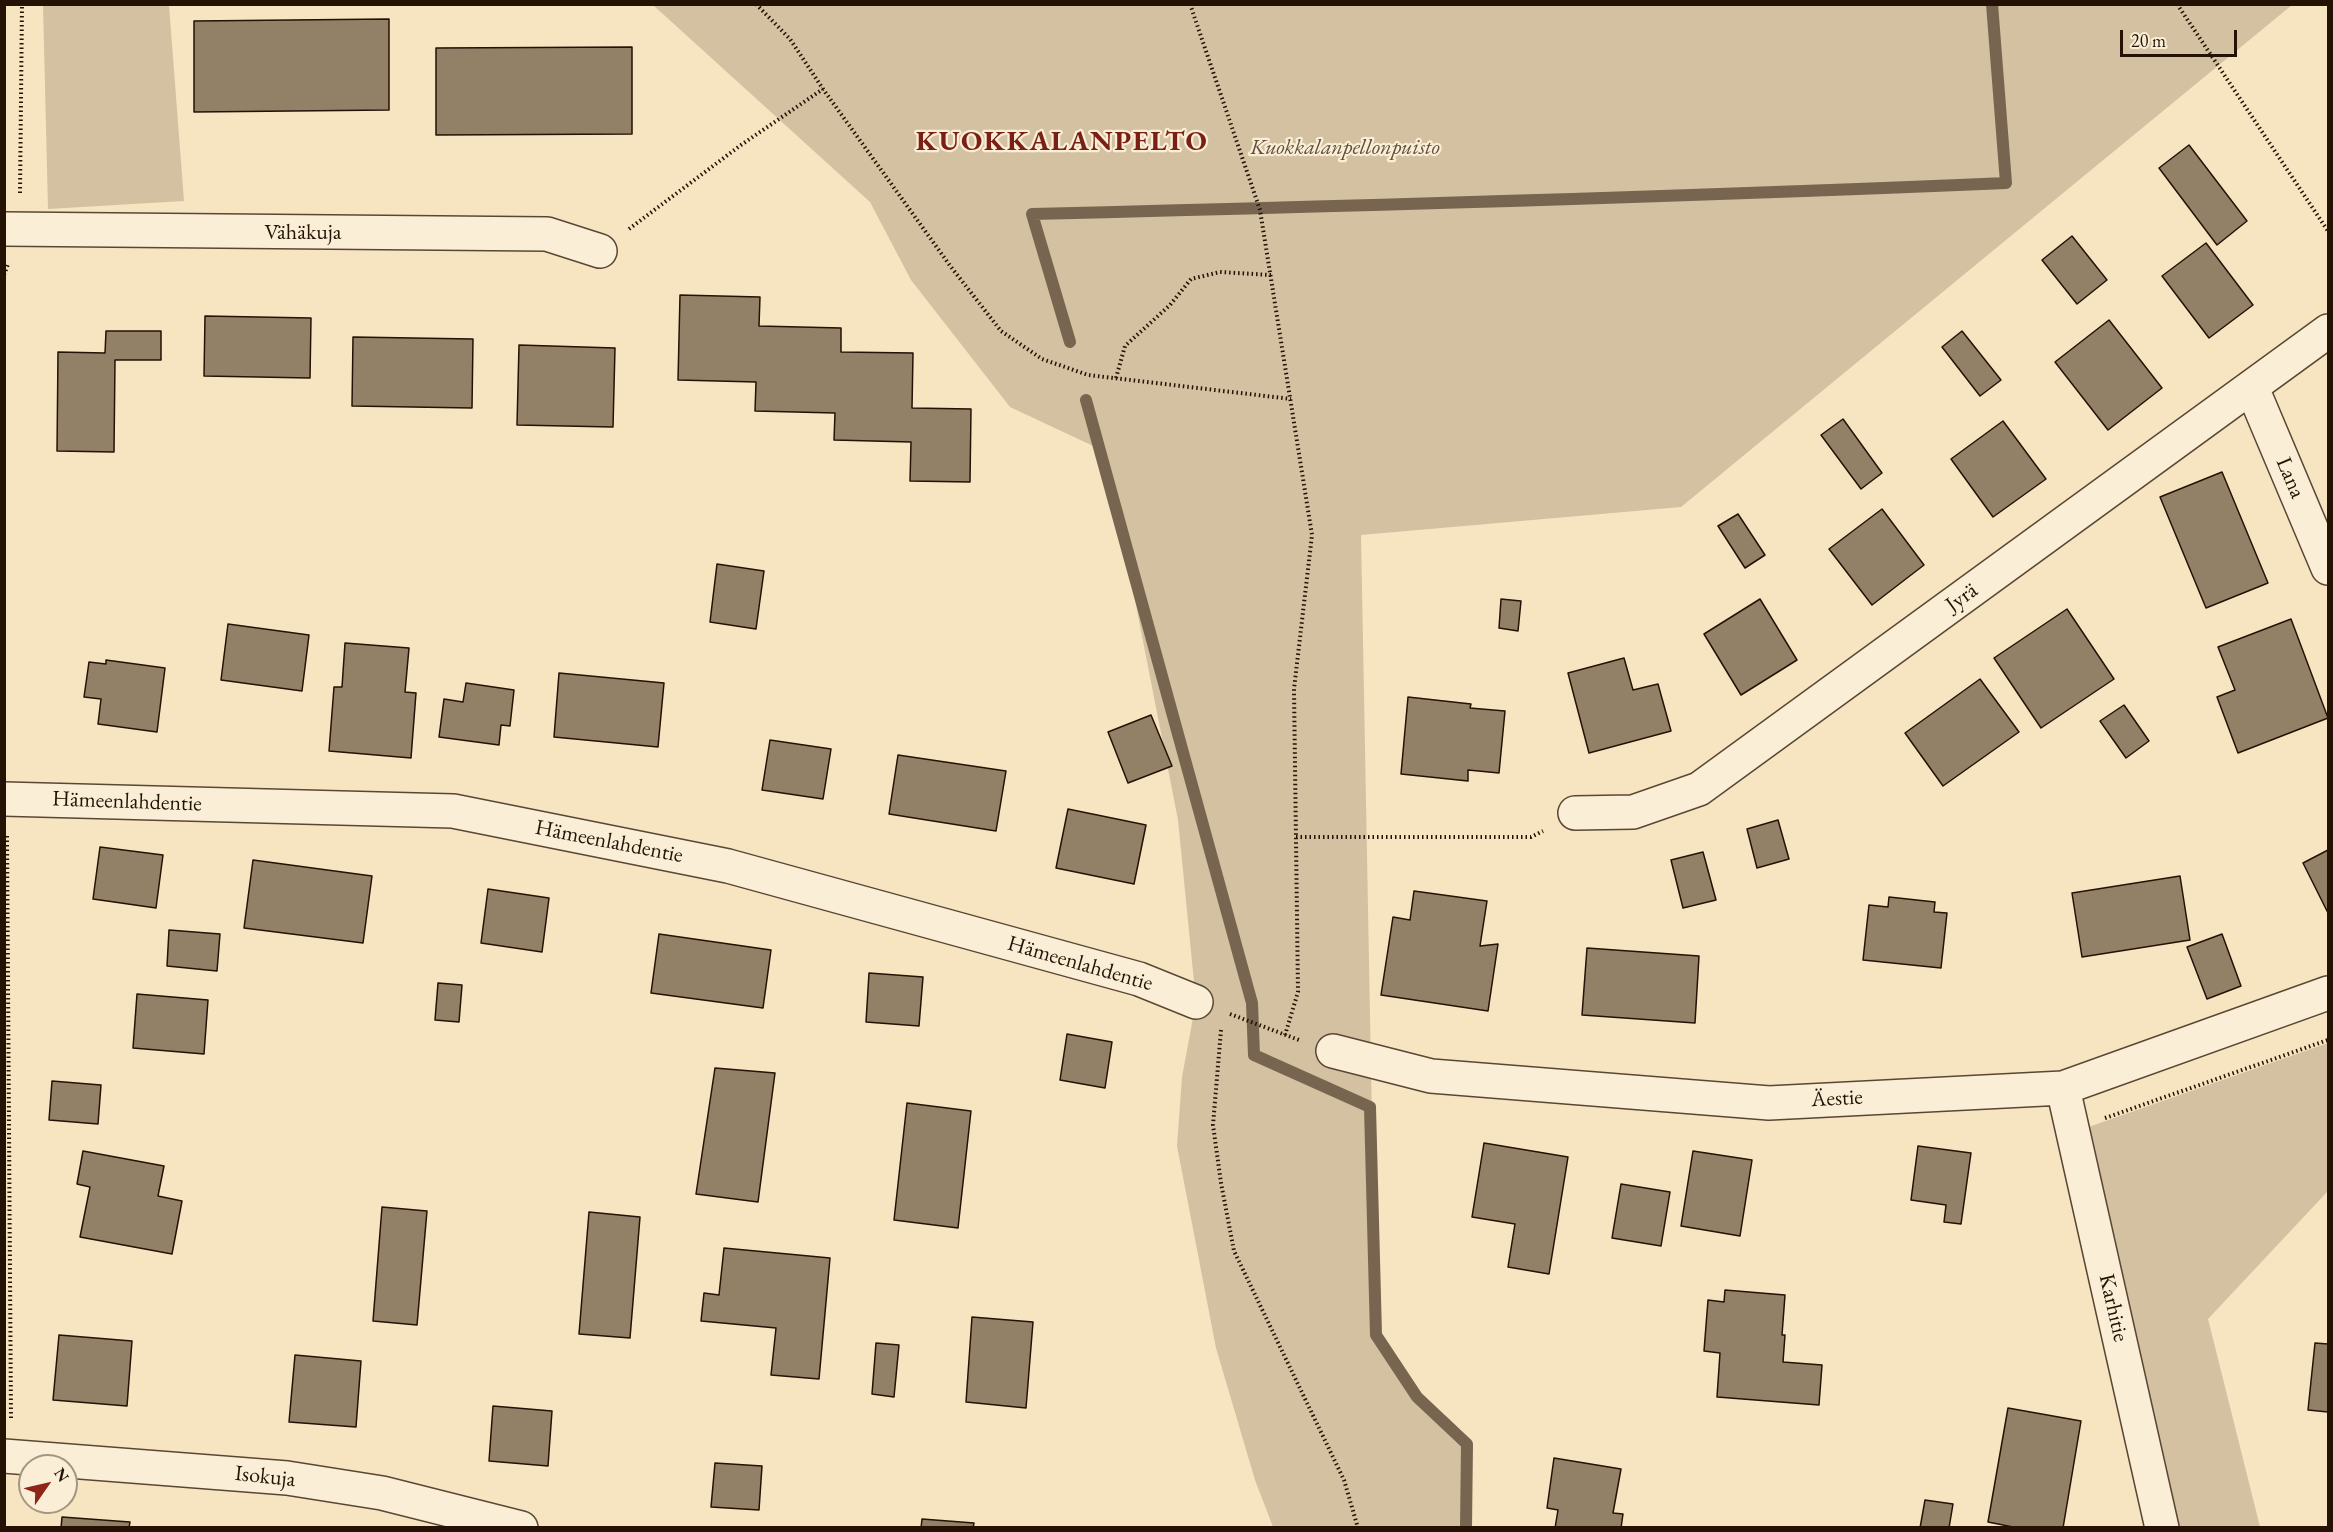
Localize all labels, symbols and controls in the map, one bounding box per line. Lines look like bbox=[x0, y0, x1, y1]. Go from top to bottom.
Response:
scale bar bbox=[2123, 18, 2240, 56]
text: 20 m bbox=[2131, 29, 2166, 52]
district label: KUOKKALANPELTO bbox=[916, 125, 1208, 159]
park label: Kuokkalanpellonpuisto bbox=[1250, 135, 1440, 161]
street label: Vähäkuja bbox=[264, 220, 342, 246]
street label: Lana bbox=[2270, 454, 2310, 502]
street label: Jyrä bbox=[1941, 578, 1983, 618]
street label: Hämeenlahdentie bbox=[52, 786, 202, 818]
street label: Hämeenlahdentie bbox=[533, 815, 685, 869]
street label: Hämeenlahdentie bbox=[1004, 931, 1156, 997]
street label: Äestie bbox=[1810, 1084, 1864, 1114]
street label: Karhitie bbox=[2092, 1272, 2134, 1344]
north arrow bbox=[18, 1454, 78, 1514]
street label: Isokuja bbox=[233, 1461, 297, 1493]
text: N bbox=[49, 1464, 74, 1486]

